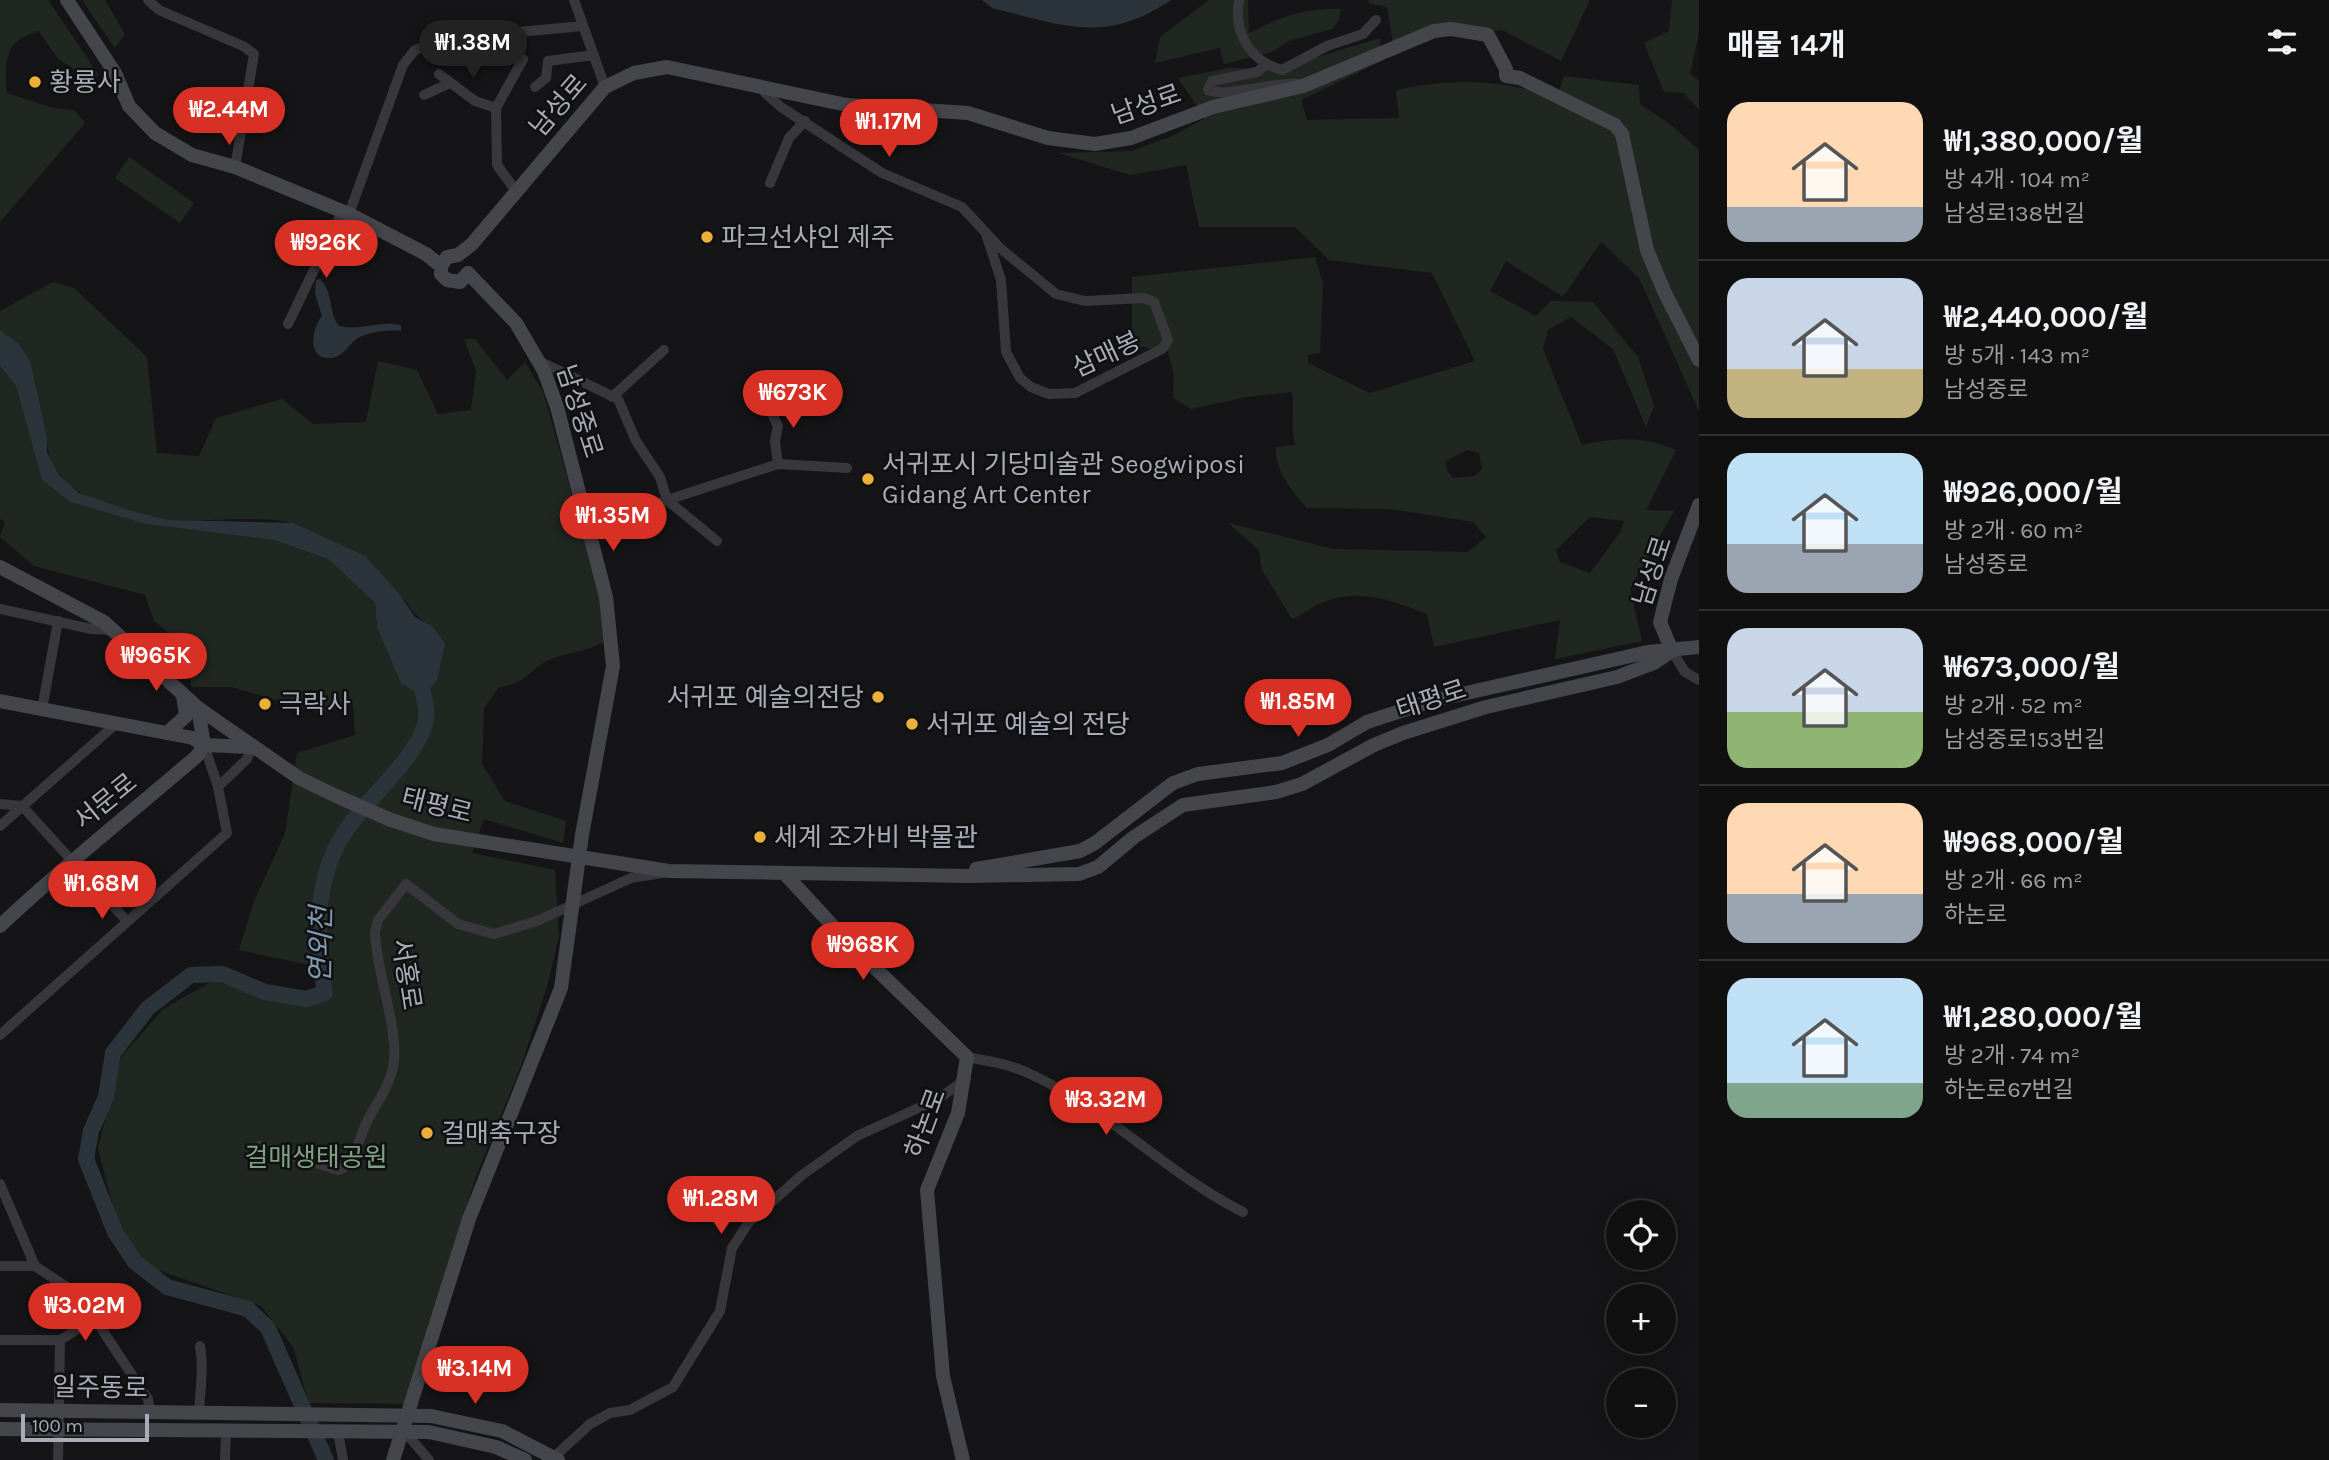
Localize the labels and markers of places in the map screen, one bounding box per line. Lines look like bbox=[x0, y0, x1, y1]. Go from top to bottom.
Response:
pin: ₩1.38M bbox=[416, 20, 530, 80]
place label: 황룡사 bbox=[49, 67, 121, 98]
marker: 황룡사 bbox=[27, 74, 43, 90]
pin: ₩2.44M bbox=[172, 88, 286, 147]
pin: ₩1.17M bbox=[832, 100, 946, 159]
pin: ₩926K bbox=[277, 220, 375, 280]
place label: 파크선샤인 제주 bbox=[721, 222, 895, 253]
marker: 파크선샤인 제주 bbox=[699, 229, 715, 245]
pin: ₩673K bbox=[744, 370, 842, 430]
place label: 서귀포시 기당미술관 Seogwiposi Gidang Art Center bbox=[882, 449, 1245, 510]
marker: 서귀포시 기당미술관 Seogwiposi Gidang Art Center bbox=[860, 471, 876, 487]
pin: ₩1.35M bbox=[556, 494, 670, 553]
pin: ₩965K bbox=[107, 634, 205, 693]
pin: ₩1.85M bbox=[1241, 680, 1355, 739]
place label: 서귀포 예술의전당 bbox=[666, 682, 864, 713]
place label: 극락사 bbox=[279, 689, 351, 720]
marker: 서귀포 예술의전당 bbox=[870, 689, 886, 705]
marker: 극락사 bbox=[257, 696, 273, 712]
place label: 서귀포 예술의 전당 bbox=[926, 709, 1130, 740]
marker: 서귀포 예술의 전당 bbox=[904, 716, 920, 732]
place label: 세계 조가비 박물관 bbox=[774, 822, 978, 853]
marker: 세계 조가비 박물관 bbox=[752, 829, 768, 845]
pin: ₩1.68M bbox=[45, 862, 159, 921]
pin: ₩968K bbox=[814, 922, 912, 982]
pin: ₩3.32M bbox=[1049, 1078, 1163, 1137]
place label: 걸매축구장 bbox=[441, 1118, 561, 1149]
marker: 걸매축구장 bbox=[419, 1125, 435, 1141]
pin: ₩1.28M bbox=[664, 1176, 778, 1236]
pin: ₩3.02M bbox=[28, 1284, 142, 1343]
pin: ₩3.14M bbox=[418, 1346, 532, 1406]

